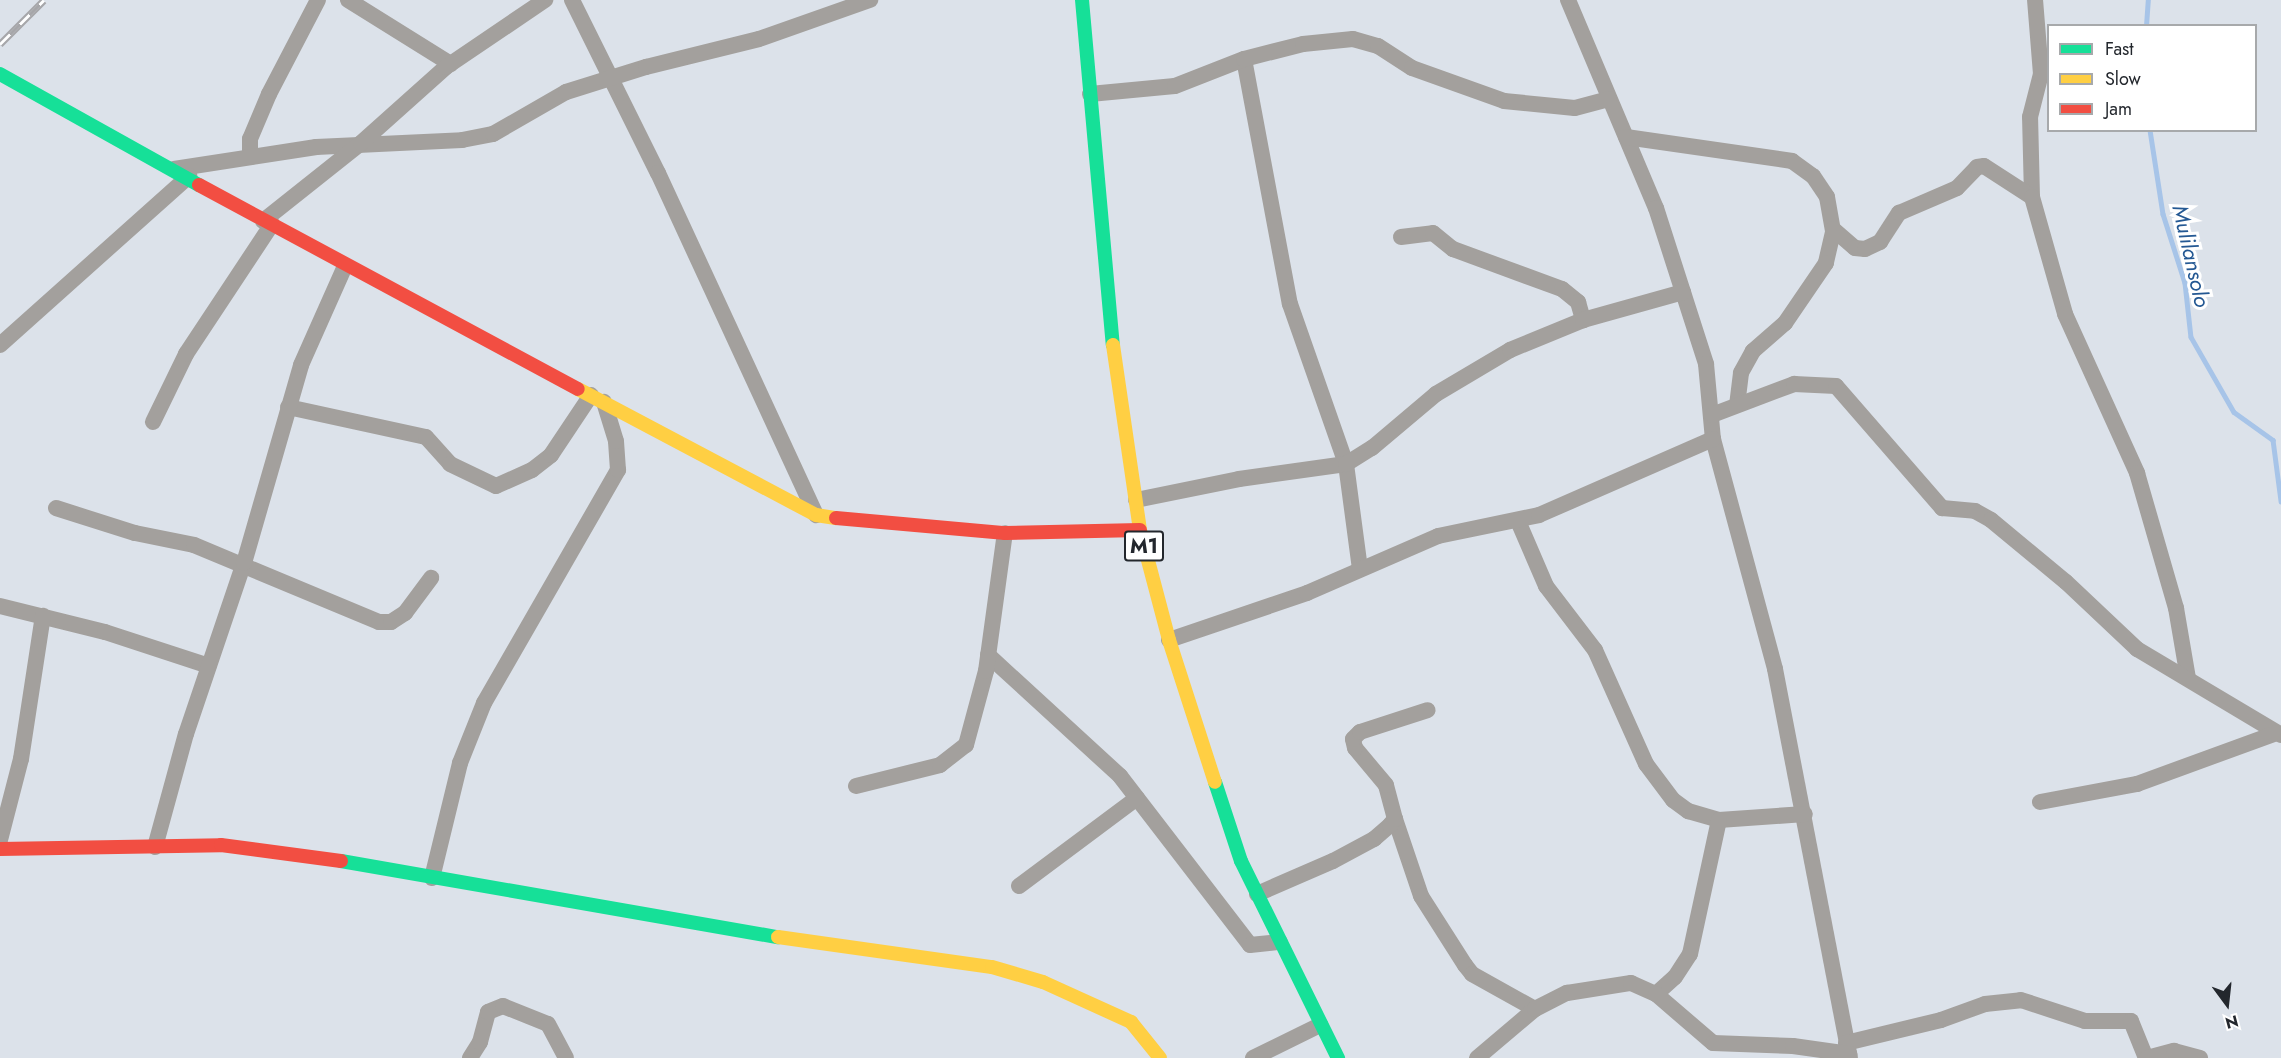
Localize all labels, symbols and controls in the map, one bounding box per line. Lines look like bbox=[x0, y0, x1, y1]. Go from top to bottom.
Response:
legend bbox=[2047, 24, 2257, 132]
text: Fast bbox=[2105, 36, 2134, 62]
text: Slow bbox=[2105, 66, 2141, 92]
text: Jam bbox=[2105, 96, 2132, 122]
water label: Mulilansolo bbox=[2166, 202, 2216, 310]
road number: M1 bbox=[1123, 529, 1165, 563]
north arrow bbox=[2197, 974, 2257, 1034]
text: N bbox=[2223, 1009, 2241, 1035]

